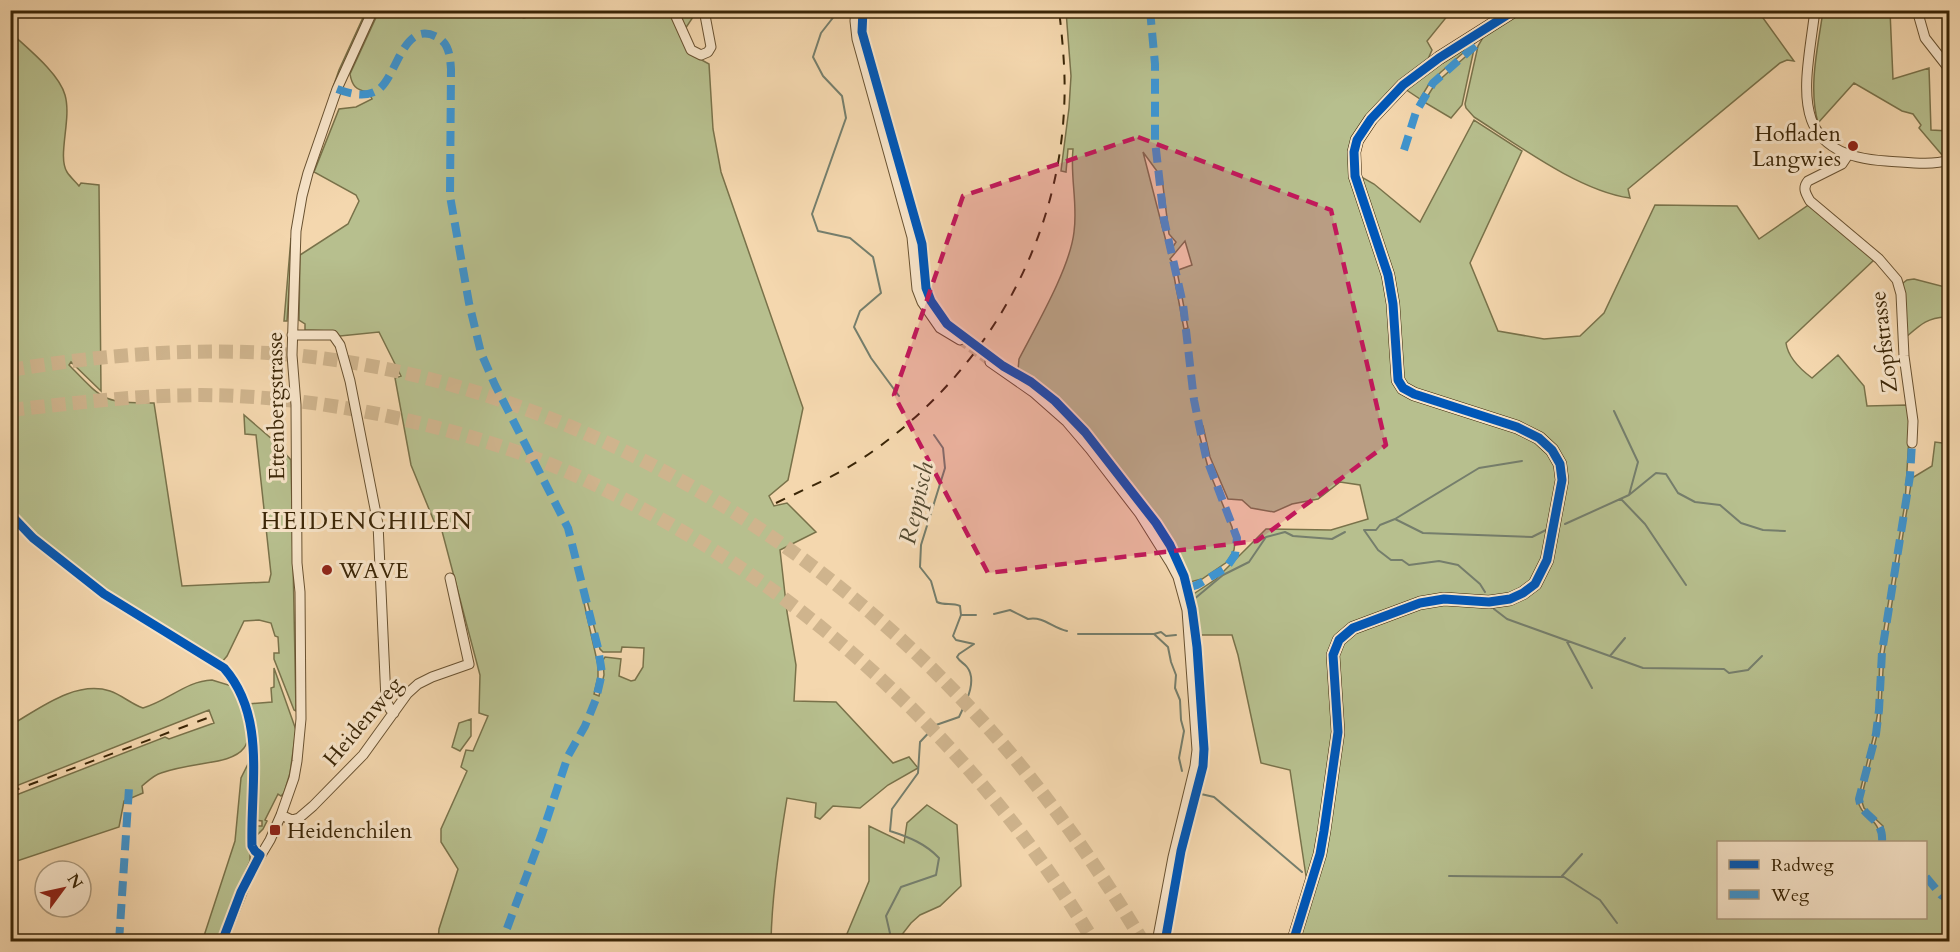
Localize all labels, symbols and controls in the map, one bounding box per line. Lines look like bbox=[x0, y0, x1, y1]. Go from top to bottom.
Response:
place label: Hofladen Langwies bbox=[1752, 119, 1841, 174]
marker: Hofladen Langwies bbox=[1846, 139, 1860, 153]
street label: Zopfstrasse bbox=[1863, 289, 1905, 395]
street label: Ettenbergstrasse bbox=[260, 331, 292, 481]
water label: Reppisch bbox=[891, 458, 942, 548]
district label: HEIDENCHILEN bbox=[261, 505, 473, 538]
place label: WAVE bbox=[338, 556, 409, 586]
marker: WAVE bbox=[320, 563, 334, 577]
street label: Heidenweg bbox=[316, 670, 410, 773]
place label: Heidenchilen bbox=[287, 816, 413, 846]
marker: Heidenchilen bbox=[268, 823, 282, 837]
legend bbox=[1717, 841, 1927, 919]
text: Radweg bbox=[1771, 853, 1834, 878]
north arrow bbox=[33, 859, 93, 919]
text: N bbox=[62, 870, 88, 893]
text: Weg bbox=[1770, 883, 1810, 908]

